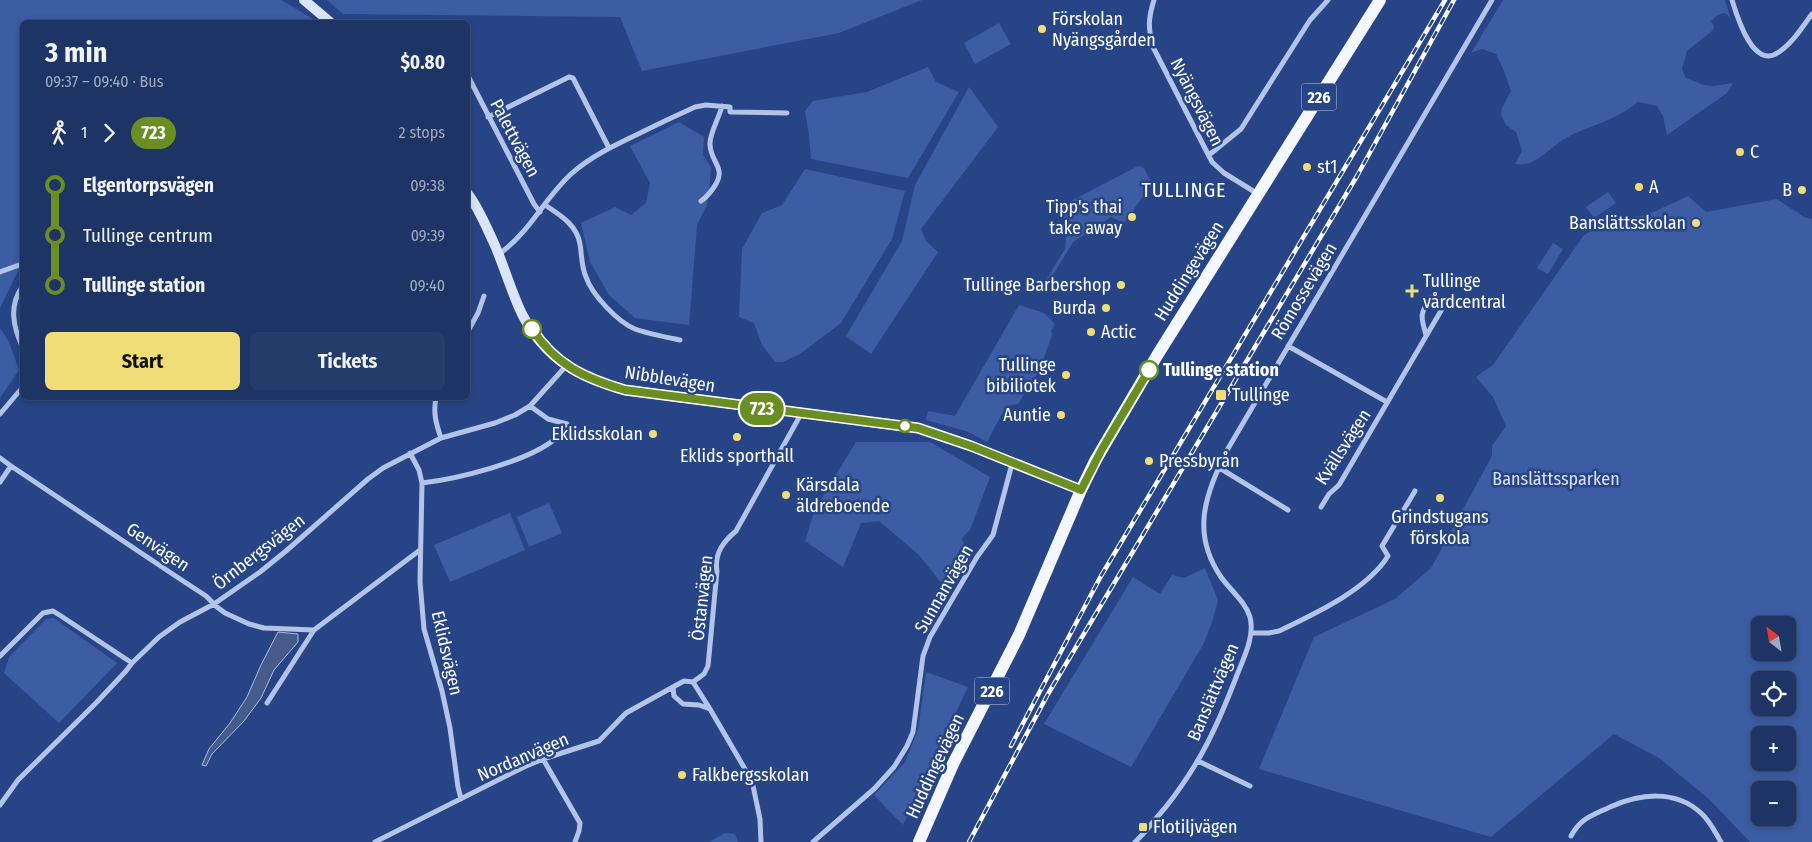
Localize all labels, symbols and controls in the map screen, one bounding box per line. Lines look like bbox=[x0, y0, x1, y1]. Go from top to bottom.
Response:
place label: Förskolan Nyängsgården bbox=[1052, 8, 1156, 51]
marker: Förskolan Nyängsgården bbox=[1036, 23, 1048, 35]
text: 3 min bbox=[45, 36, 107, 69]
text: $0.80 bbox=[400, 51, 445, 74]
street label: Nyängsvägen bbox=[1165, 54, 1229, 150]
text: 09:37 – 09:40 · Bus bbox=[45, 72, 163, 91]
road number: 226 bbox=[1302, 84, 1336, 110]
street label: Palettvägen bbox=[485, 95, 545, 181]
icon: walk bbox=[45, 119, 73, 147]
icon: forward bbox=[95, 119, 123, 147]
text: 723 bbox=[141, 122, 166, 144]
text: 1 bbox=[81, 123, 87, 142]
text: 2 stops bbox=[399, 123, 445, 142]
place label: C bbox=[1750, 141, 1759, 163]
marker: C bbox=[1734, 146, 1746, 158]
place label: st1 bbox=[1317, 156, 1337, 178]
marker: st1 bbox=[1301, 161, 1313, 173]
text: Elgentorpsvägen bbox=[83, 174, 214, 197]
text: 09:38 bbox=[410, 176, 445, 195]
place label: A bbox=[1649, 176, 1659, 198]
district label: TULLINGE bbox=[1142, 178, 1226, 202]
place label: B bbox=[1782, 179, 1792, 201]
marker: A bbox=[1633, 181, 1645, 193]
marker: B bbox=[1796, 184, 1808, 196]
place label: Tipp's thai take away bbox=[1046, 196, 1122, 239]
marker: Tipp's thai take away bbox=[1126, 211, 1138, 223]
place label: Banslättsskolan bbox=[1569, 212, 1686, 234]
street label: Huddingevägen bbox=[1150, 217, 1228, 325]
marker: Banslättsskolan bbox=[1690, 217, 1702, 229]
text: Tullinge centrum bbox=[83, 224, 213, 247]
text: 09:39 bbox=[411, 226, 445, 245]
street label: Römossevägen bbox=[1266, 238, 1342, 344]
place label: Tullinge vårdcentral bbox=[1423, 270, 1506, 313]
text: Tullinge station bbox=[83, 274, 205, 297]
place label: Tullinge Barbershop bbox=[963, 274, 1111, 296]
text: 09:40 bbox=[410, 276, 445, 295]
marker: Tullinge Barbershop bbox=[1115, 279, 1127, 291]
marker: Tullinge vårdcentral bbox=[1405, 284, 1419, 298]
place label: Burda bbox=[1052, 297, 1096, 319]
marker: Burda bbox=[1100, 302, 1112, 314]
unlabelled marker bbox=[522, 319, 542, 339]
place label: Actic bbox=[1101, 321, 1137, 343]
marker: Actic bbox=[1085, 326, 1097, 338]
button: Start bbox=[45, 332, 240, 390]
button: Tickets bbox=[250, 332, 445, 390]
place label: Tullinge bibiliotek bbox=[986, 354, 1057, 397]
place label: Tullinge station bbox=[1163, 359, 1279, 381]
marker: Tullinge station bbox=[1139, 360, 1159, 380]
street label: Nibblevägen bbox=[623, 361, 717, 397]
marker: Tullinge bibiliotek bbox=[1060, 369, 1072, 381]
place label: Tullinge bbox=[1232, 384, 1290, 406]
marker: Tullinge bbox=[1214, 388, 1228, 402]
line badge: 723 bbox=[733, 393, 791, 425]
text: 723 bbox=[750, 398, 774, 420]
place label: Auntie bbox=[1003, 404, 1051, 426]
street label: Kvällsvägen bbox=[1310, 405, 1376, 489]
marker: Auntie bbox=[1055, 409, 1067, 421]
unlabelled marker bbox=[898, 419, 912, 433]
place label: Eklidsskolan bbox=[551, 423, 643, 445]
marker: Eklidsskolan bbox=[647, 428, 659, 440]
marker: Eklids sporthall bbox=[731, 431, 743, 443]
place label: Eklids sporthall bbox=[680, 445, 794, 467]
place label: Pressbyrån bbox=[1159, 450, 1239, 472]
marker: Pressbyrån bbox=[1143, 455, 1155, 467]
park label: Banslättssparken bbox=[1492, 468, 1620, 490]
place label: Kärsdala äldreboende bbox=[796, 474, 890, 517]
marker: Kärsdala äldreboende bbox=[780, 489, 792, 501]
marker: Grindstugans förskola bbox=[1434, 492, 1446, 504]
place label: Grindstugans förskola bbox=[1391, 506, 1489, 549]
street label: Örnbergsvägen bbox=[209, 509, 309, 595]
street label: Genvägen bbox=[122, 518, 194, 576]
street label: Sunnanvägen bbox=[910, 541, 978, 637]
street label: Östanvägen bbox=[687, 554, 717, 642]
street label: Eklidsvägen bbox=[427, 609, 467, 697]
north arrow bbox=[1751, 616, 1796, 661]
map controls bbox=[1751, 616, 1796, 826]
street label: Banslättvägen bbox=[1183, 640, 1243, 744]
button: locate bbox=[1751, 671, 1796, 716]
road number: 226 bbox=[974, 678, 1010, 704]
street label: Huddingevägen bbox=[901, 710, 969, 822]
button: + bbox=[1751, 726, 1796, 771]
street label: Nordanvägen bbox=[474, 728, 572, 786]
place label: Falkbergsskolan bbox=[692, 764, 809, 786]
marker: Falkbergsskolan bbox=[676, 769, 688, 781]
button: − bbox=[1751, 781, 1796, 826]
place label: Flotiljvägen bbox=[1153, 816, 1238, 838]
marker: Flotiljvägen bbox=[1137, 821, 1149, 833]

